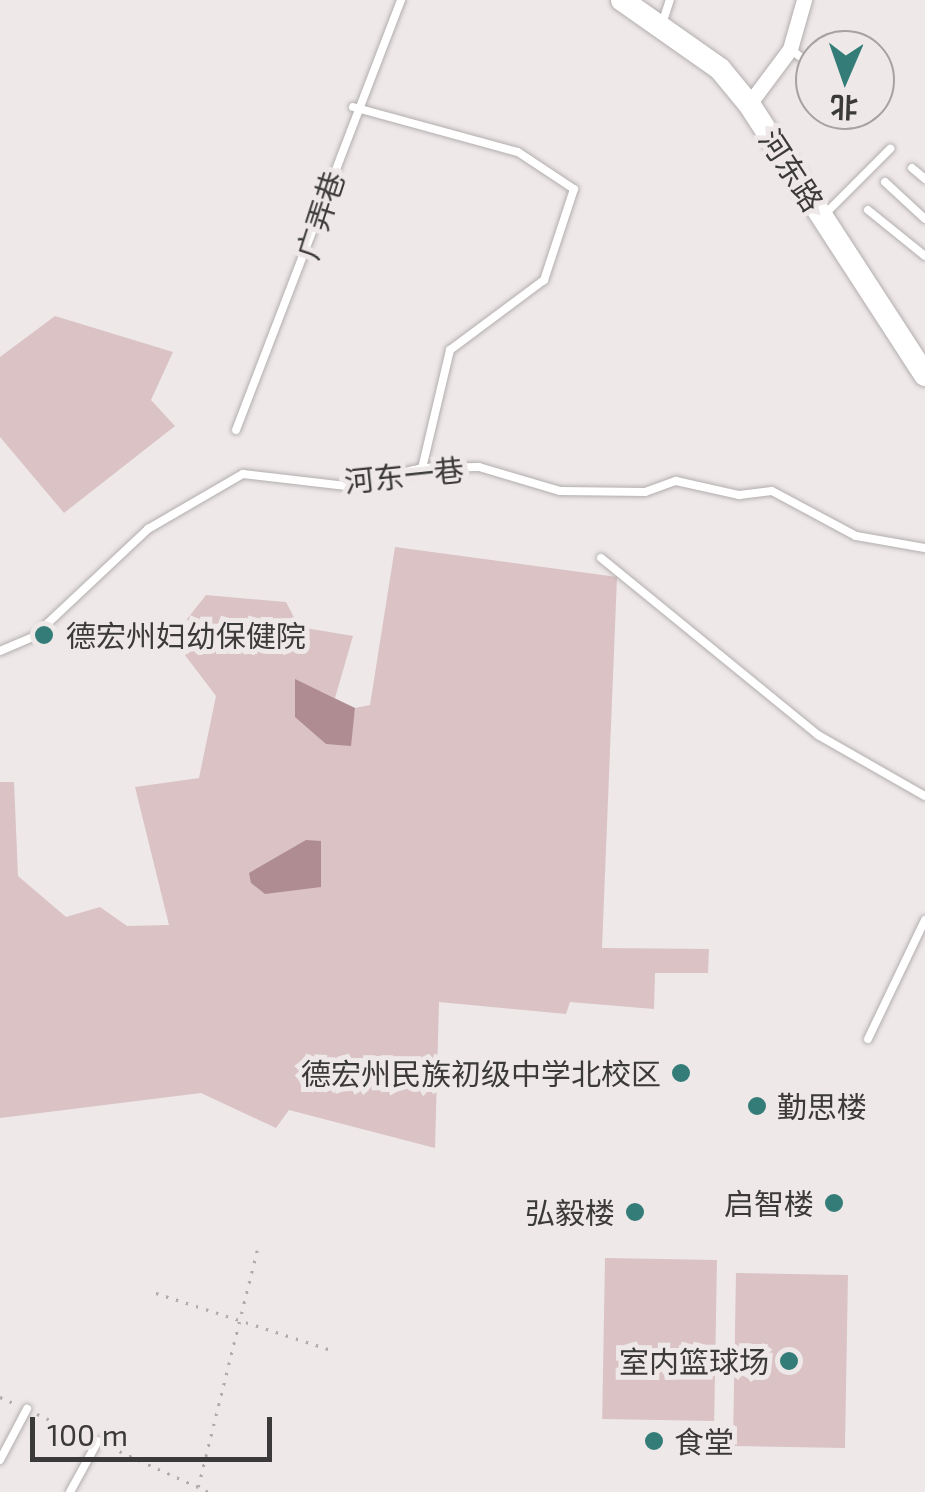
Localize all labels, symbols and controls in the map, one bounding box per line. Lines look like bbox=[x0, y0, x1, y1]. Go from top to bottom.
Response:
north arrow bbox=[795, 30, 895, 130]
text: 北 bbox=[829, 91, 859, 125]
street label: 河东路 bbox=[752, 122, 832, 218]
street label: 广弄巷 bbox=[289, 167, 351, 263]
street label: 河东一巷 bbox=[342, 451, 466, 499]
place label: 德宏州妇幼保健院 bbox=[66, 617, 306, 653]
marker: 德宏州妇幼保健院 bbox=[31, 622, 57, 648]
place label: 德宏州民族初级中学北校区 bbox=[301, 1055, 661, 1091]
marker: 德宏州民族初级中学北校区 bbox=[670, 1062, 692, 1084]
place label: 勤思楼 bbox=[777, 1088, 867, 1124]
marker: 勤思楼 bbox=[746, 1095, 768, 1117]
place label: 启智楼 bbox=[724, 1185, 814, 1221]
marker: 启智楼 bbox=[823, 1192, 845, 1214]
place label: 弘毅楼 bbox=[525, 1194, 615, 1230]
marker: 弘毅楼 bbox=[624, 1201, 646, 1223]
place label: 室内篮球场 bbox=[619, 1343, 769, 1379]
marker: 室内篮球场 bbox=[778, 1350, 800, 1372]
scale bar bbox=[35, 1397, 278, 1459]
text: 100 m bbox=[47, 1416, 128, 1452]
place label: 食堂 bbox=[674, 1423, 734, 1459]
marker: 食堂 bbox=[643, 1430, 665, 1452]

